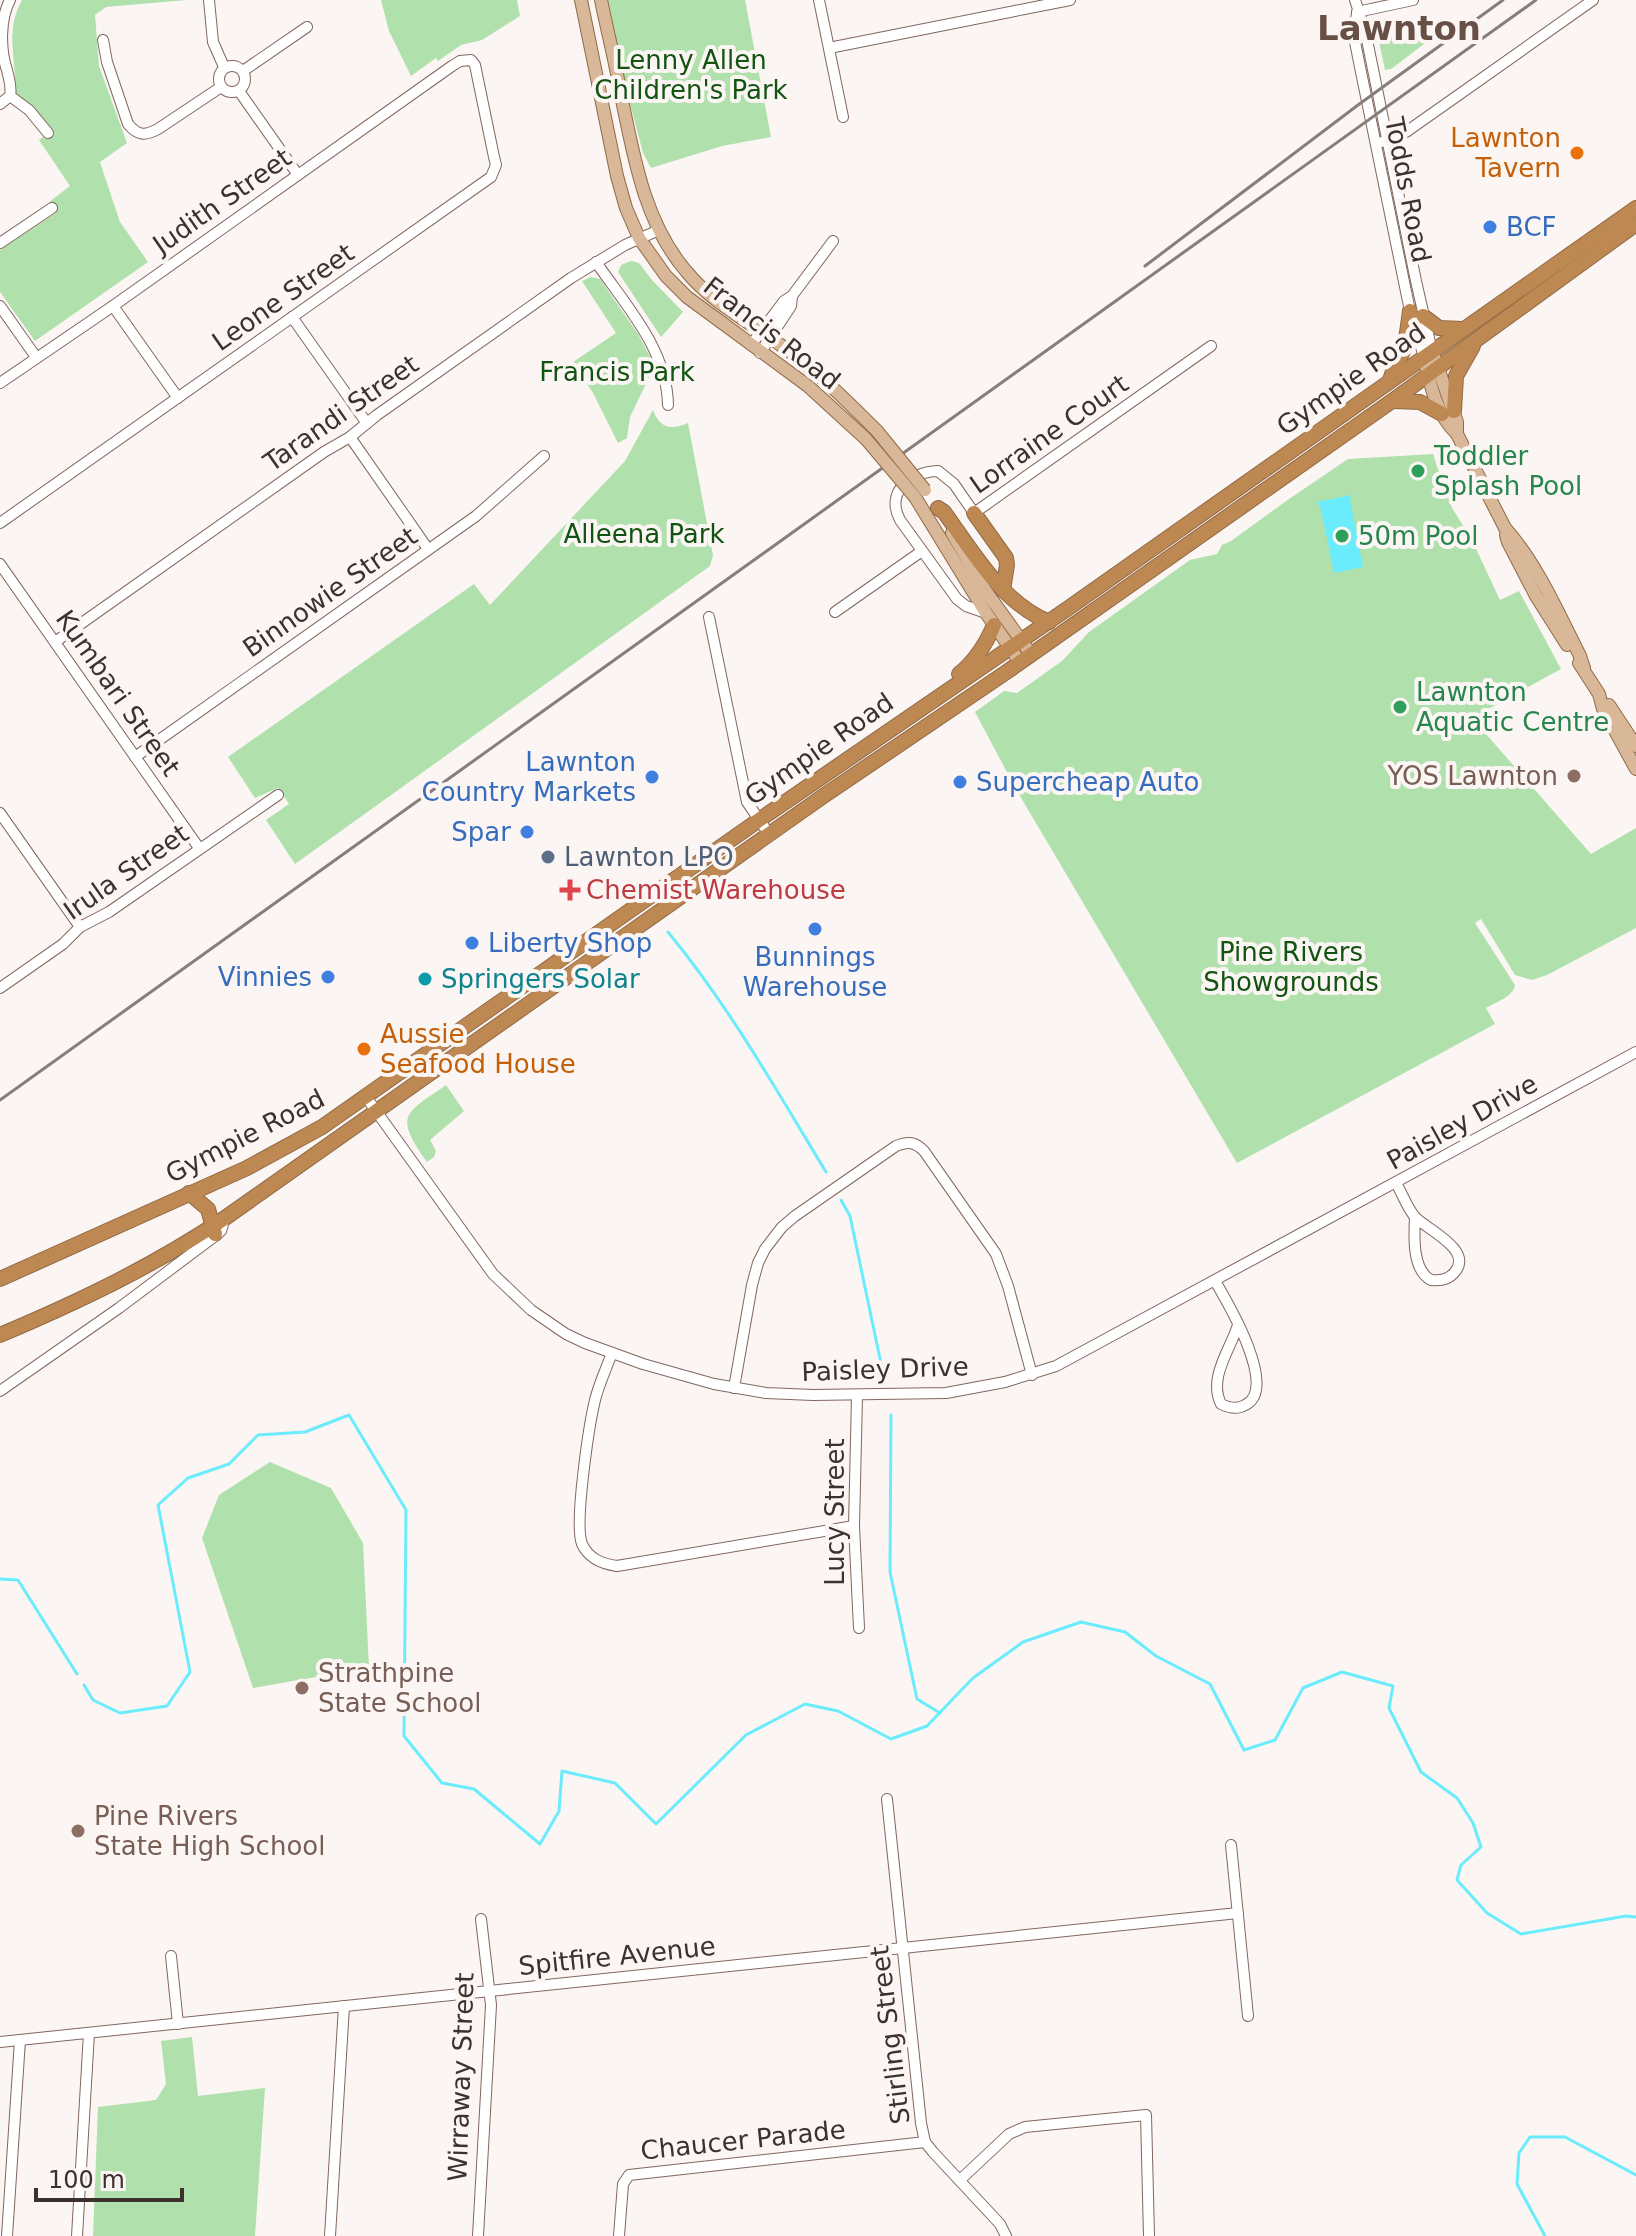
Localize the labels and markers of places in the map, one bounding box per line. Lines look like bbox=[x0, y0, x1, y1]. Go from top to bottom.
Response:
place label: Lawnton Tavern bbox=[1450, 123, 1561, 183]
marker: Lawnton Tavern bbox=[1568, 144, 1586, 162]
place label: BCF bbox=[1506, 212, 1557, 242]
marker: BCF bbox=[1481, 218, 1499, 236]
place label: Toddler Splash Pool bbox=[1433, 441, 1582, 501]
marker: Toddler Splash Pool bbox=[1409, 462, 1427, 480]
place label: 50m Pool bbox=[1358, 521, 1478, 551]
marker: 50m Pool bbox=[1333, 527, 1351, 545]
place label: Lawnton Aquatic Centre bbox=[1416, 677, 1609, 737]
marker: Lawnton Aquatic Centre bbox=[1391, 698, 1409, 716]
place label: Lawnton Country Markets bbox=[422, 747, 636, 807]
place label: YOS Lawnton bbox=[1387, 761, 1558, 791]
place label: Supercheap Auto bbox=[976, 767, 1199, 797]
marker: YOS Lawnton bbox=[1565, 767, 1583, 785]
marker: Lawnton Country Markets bbox=[643, 768, 661, 786]
marker: Supercheap Auto bbox=[951, 773, 969, 791]
place label: Spar bbox=[451, 817, 511, 847]
marker: Spar bbox=[518, 823, 536, 841]
place label: Lawnton LPO bbox=[564, 842, 734, 872]
marker: Lawnton LPO bbox=[539, 848, 557, 866]
place label: Chemist Warehouse bbox=[586, 875, 846, 905]
marker: Chemist Warehouse bbox=[561, 881, 579, 899]
marker: Bunnings Warehouse bbox=[806, 920, 824, 938]
place label: Liberty Shop bbox=[488, 928, 652, 958]
marker: Liberty Shop bbox=[463, 934, 481, 952]
place label: Bunnings Warehouse bbox=[743, 942, 887, 1002]
place label: Vinnies bbox=[218, 962, 312, 992]
place label: Springers Solar bbox=[441, 964, 640, 994]
marker: Vinnies bbox=[319, 968, 337, 986]
marker: Springers Solar bbox=[416, 970, 434, 988]
place label: Aussie Seafood House bbox=[380, 1019, 576, 1079]
marker: Aussie Seafood House bbox=[355, 1040, 373, 1058]
place label: Strathpine State School bbox=[318, 1658, 481, 1718]
marker: Strathpine State School bbox=[293, 1679, 311, 1697]
place label: Pine Rivers State High School bbox=[94, 1801, 325, 1861]
marker: Pine Rivers State High School bbox=[69, 1822, 87, 1840]

